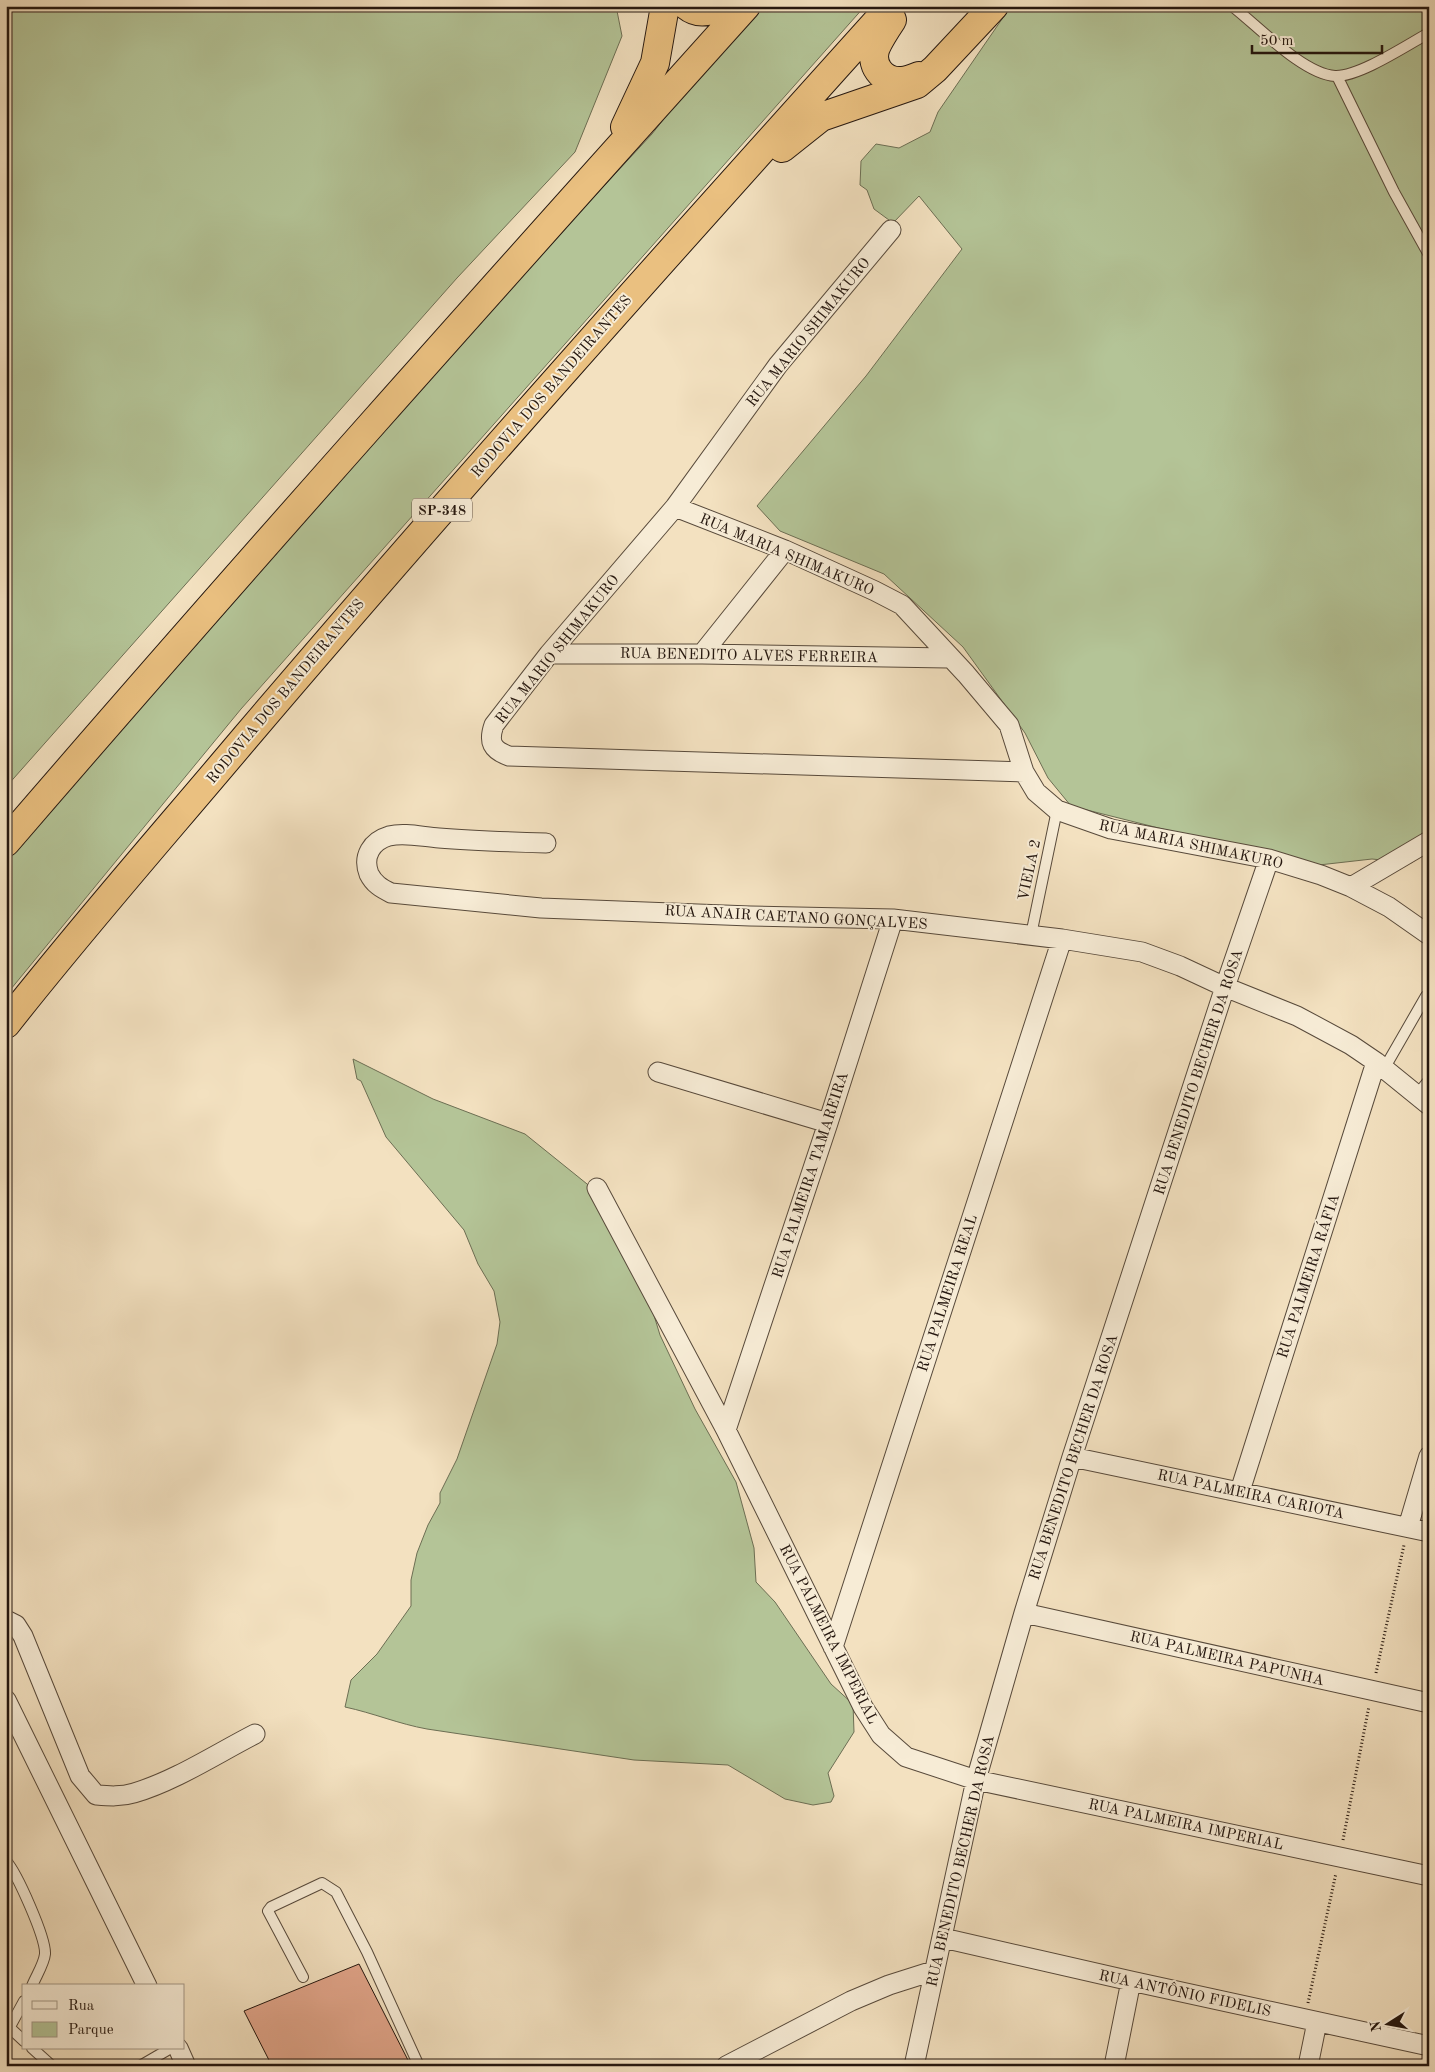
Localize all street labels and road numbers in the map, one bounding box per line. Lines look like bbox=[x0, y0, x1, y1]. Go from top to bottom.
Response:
street label: RUA MARIO SHIMAKURO bbox=[745, 256, 874, 410]
street label: RODOVIA DOS BANDEIRANTES bbox=[469, 293, 635, 481]
road number: SP-348 bbox=[412, 498, 472, 522]
street label: RUA MARIA SHIMAKURO bbox=[697, 512, 876, 599]
street label: RUA MARIO SHIMAKURO bbox=[494, 573, 623, 727]
street label: RODOVIA DOS BANDEIRANTES bbox=[205, 597, 368, 787]
street label: RUA BENEDITO ALVES FERREIRA bbox=[620, 647, 879, 666]
street label: RUA MARIA SHIMAKURO bbox=[1097, 819, 1284, 872]
street label: VIELA 2 bbox=[1017, 838, 1044, 902]
street label: RUA ANAIR CAETANO GONÇALVES bbox=[664, 904, 928, 933]
street label: RUA BENEDITO BECHER DA ROSA bbox=[1152, 947, 1247, 1197]
street label: RUA PALMEIRA TAMAREIRA bbox=[771, 1070, 852, 1281]
street label: RUA PALMEIRA RÁFIA bbox=[1273, 1191, 1343, 1360]
street label: RUA PALMEIRA REAL bbox=[916, 1213, 981, 1374]
street label: RUA BENEDITO BECHER DA ROSA bbox=[1027, 1332, 1122, 1582]
street label: RUA PALMEIRA CARIOTA bbox=[1156, 1468, 1346, 1523]
street label: RUA PALMEIRA IMPERIAL bbox=[776, 1543, 880, 1727]
street label: RUA PALMEIRA PAPUNHA bbox=[1128, 1630, 1326, 1689]
street label: RUA BENEDITO BECHER DA ROSA bbox=[925, 1734, 998, 1989]
street label: RUA PALMEIRA IMPERIAL bbox=[1087, 1797, 1285, 1854]
street label: RUA ANTÔNIO FIDELIS bbox=[1097, 1966, 1273, 2020]

